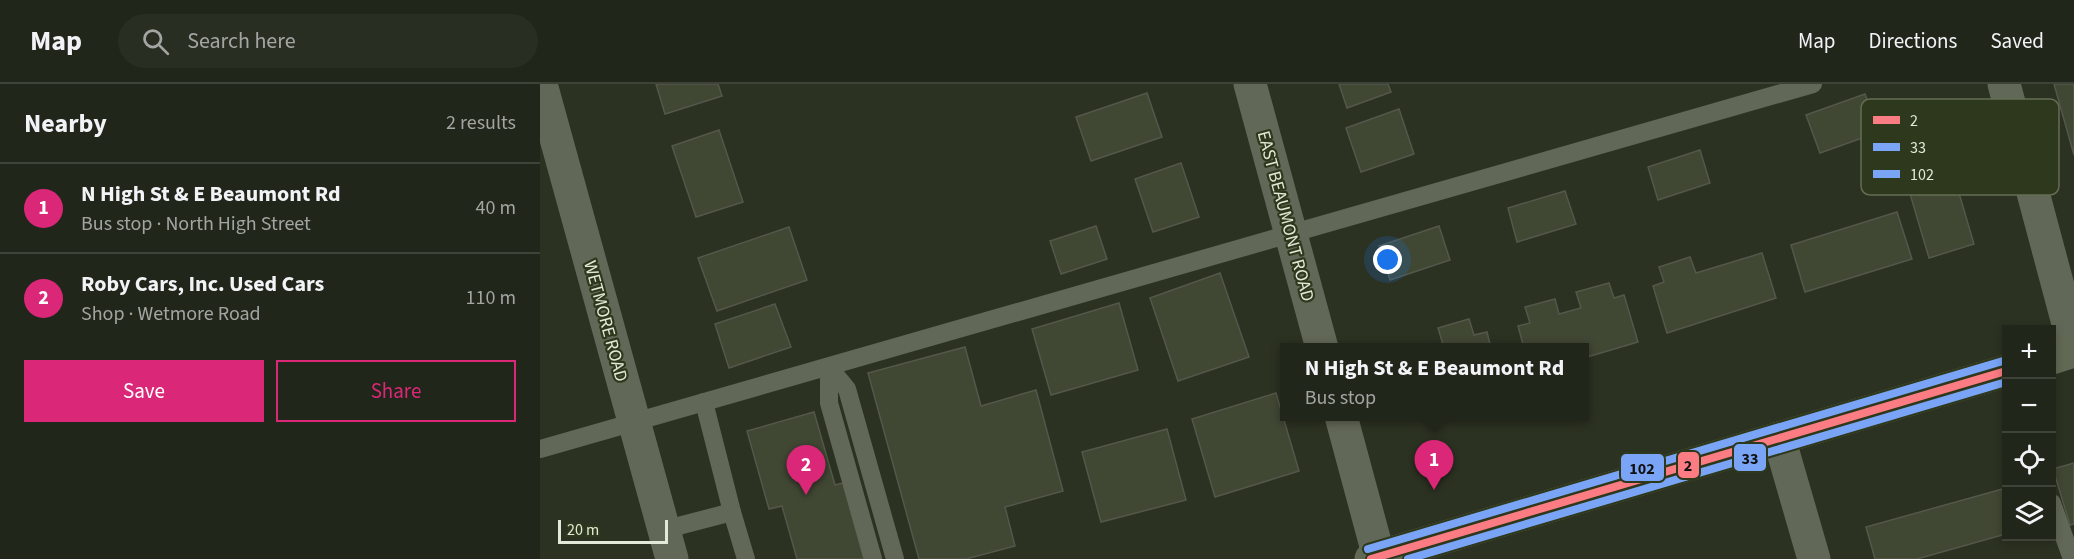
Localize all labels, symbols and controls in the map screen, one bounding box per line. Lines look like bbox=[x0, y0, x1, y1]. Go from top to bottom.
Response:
search box bbox=[118, 14, 538, 68]
text: Map bbox=[30, 21, 82, 61]
icon: search bbox=[139, 25, 172, 58]
text: Search here bbox=[187, 25, 296, 57]
text: Map bbox=[1798, 26, 1836, 56]
text: Directions bbox=[1869, 26, 1957, 56]
text: Saved bbox=[1990, 26, 2044, 56]
legend bbox=[1861, 99, 2059, 195]
text: Nearby bbox=[24, 105, 107, 142]
text: 2 results bbox=[446, 109, 516, 137]
text: 2 bbox=[1910, 110, 1918, 132]
street label: EAST BEAUMONT ROAD bbox=[1251, 128, 1320, 304]
text: 33 bbox=[1910, 137, 1926, 159]
text: 102 bbox=[1910, 164, 1934, 186]
text: N High St & E Beaumont Rd bbox=[81, 178, 341, 210]
text: 1 bbox=[38, 194, 49, 222]
text: 40 m bbox=[476, 194, 516, 222]
text: Bus stop · North High Street bbox=[81, 210, 311, 238]
your location bbox=[1373, 245, 1402, 274]
street label: WETMORE ROAD bbox=[577, 258, 634, 385]
text: Roby Cars, Inc. Used Cars bbox=[81, 268, 324, 300]
text: 2 bbox=[38, 284, 49, 312]
text: 110 m bbox=[466, 284, 516, 312]
text: Shop · Wetmore Road bbox=[81, 300, 261, 328]
map controls bbox=[2002, 325, 2056, 541]
button: + bbox=[2002, 325, 2056, 379]
popup bbox=[1280, 343, 1589, 421]
text: N High St & E Beaumont Rd bbox=[1305, 352, 1564, 384]
button: Save bbox=[24, 360, 264, 422]
button: Share bbox=[276, 360, 516, 422]
button: − bbox=[2002, 379, 2056, 433]
text: Bus stop bbox=[1305, 384, 1376, 412]
button: locate bbox=[2002, 433, 2056, 487]
pin: 1 bbox=[1414, 440, 1454, 490]
line badge: 33 bbox=[1733, 443, 1767, 472]
pin: 2 bbox=[786, 446, 826, 495]
text: 33 bbox=[1742, 448, 1758, 470]
line badge: 2 bbox=[1677, 451, 1700, 479]
line badge: 102 bbox=[1620, 453, 1665, 482]
text: 2 bbox=[1684, 455, 1692, 477]
text: 102 bbox=[1629, 458, 1655, 480]
button: layers bbox=[2002, 487, 2056, 541]
scale bar bbox=[558, 517, 668, 544]
text: 20 m bbox=[567, 519, 599, 541]

